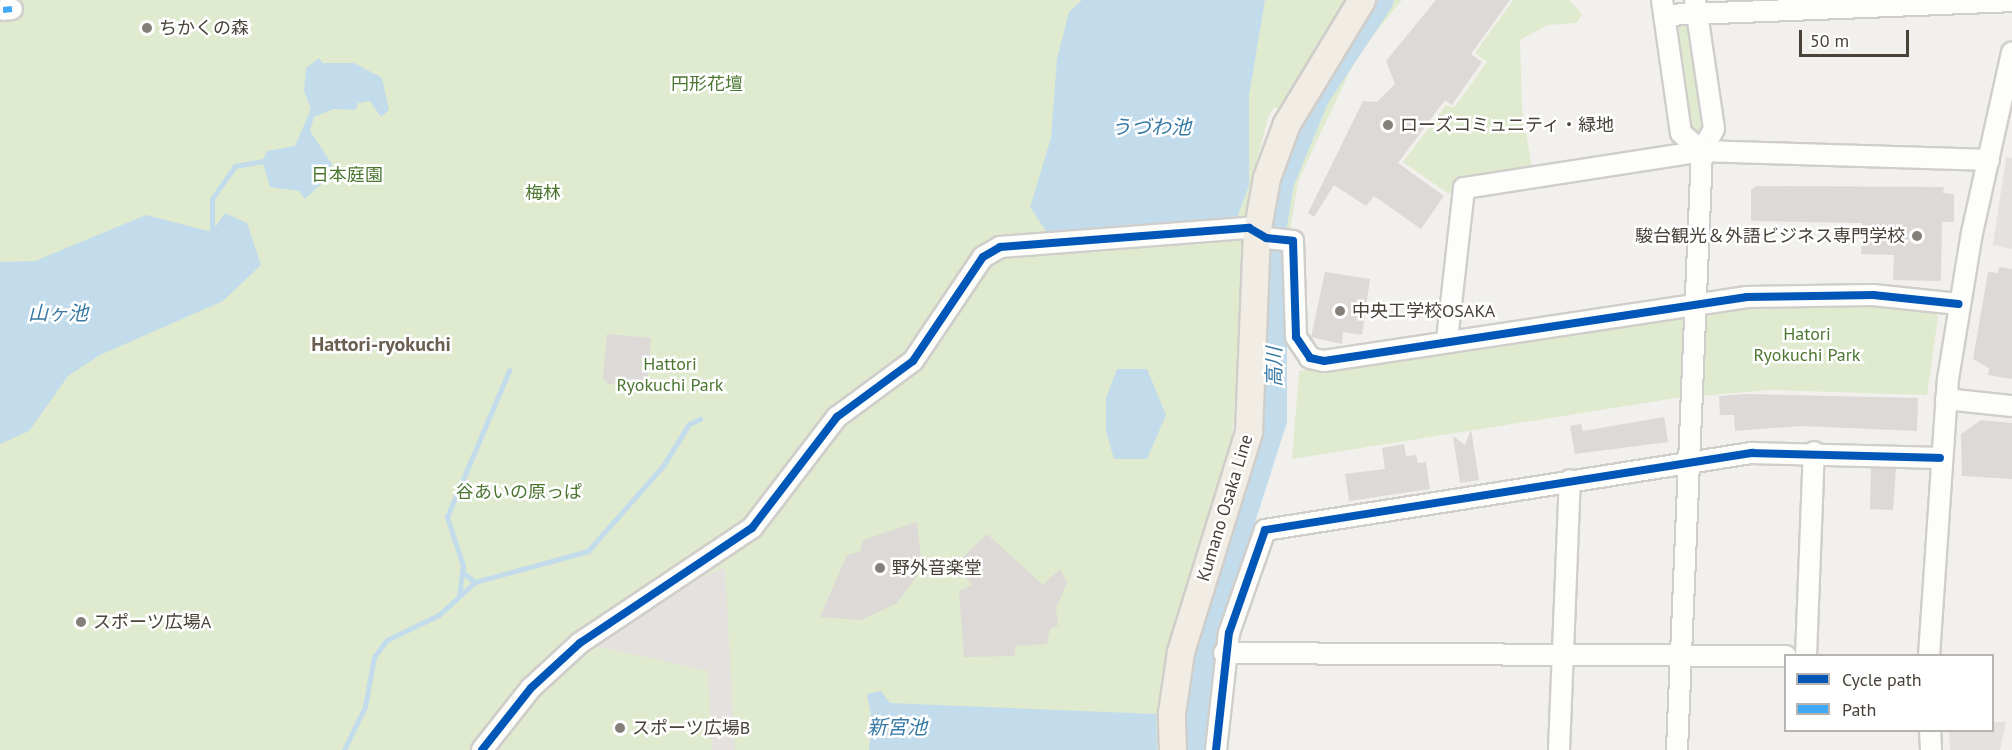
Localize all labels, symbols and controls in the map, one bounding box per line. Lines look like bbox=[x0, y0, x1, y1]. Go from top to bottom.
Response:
place label: ちかくの森 bbox=[159, 17, 249, 39]
scale bar bbox=[1802, 18, 1912, 56]
marker: ちかくの森 bbox=[140, 21, 154, 35]
text: 50 m bbox=[1810, 29, 1849, 52]
park label: 円形花壇 bbox=[671, 73, 743, 95]
place label: ローズコミュニティ・緑地 bbox=[1400, 114, 1616, 136]
water label: うづわ池 bbox=[1111, 115, 1191, 139]
marker: ローズコミュニティ・緑地 bbox=[1381, 118, 1395, 132]
park label: 日本庭園 bbox=[311, 164, 383, 186]
park label: 梅林 bbox=[525, 182, 561, 204]
place label: 駿台観光＆外語ビジネス専門学校 bbox=[1635, 225, 1905, 247]
marker: 駿台観光＆外語ビジネス専門学校 bbox=[1910, 229, 1924, 243]
place label: 中央工学校OSAKA bbox=[1352, 300, 1495, 322]
water label: 山ヶ池 bbox=[28, 301, 88, 325]
marker: 中央工学校OSAKA bbox=[1333, 304, 1347, 318]
park label: Hatori Ryokuchi Park bbox=[1754, 324, 1860, 366]
district label: Hattori-ryokuchi bbox=[311, 332, 451, 356]
water label: 高川 bbox=[1262, 347, 1286, 387]
park label: Hattori Ryokuchi Park bbox=[617, 354, 723, 397]
street label: Kumano Osaka Line bbox=[1192, 432, 1258, 584]
park label: 谷あいの原っぱ bbox=[456, 481, 582, 503]
place label: 野外音楽堂 bbox=[892, 557, 982, 579]
marker: 野外音楽堂 bbox=[873, 561, 887, 575]
place label: スポーツ広場A bbox=[93, 611, 212, 633]
marker: スポーツ広場A bbox=[74, 615, 88, 629]
legend bbox=[1784, 654, 1994, 732]
text: Cycle path bbox=[1842, 668, 1922, 691]
text: Path bbox=[1842, 698, 1876, 721]
water label: 新宮池 bbox=[867, 715, 927, 739]
place label: スポーツ広場B bbox=[632, 717, 751, 739]
marker: スポーツ広場B bbox=[613, 721, 627, 735]

